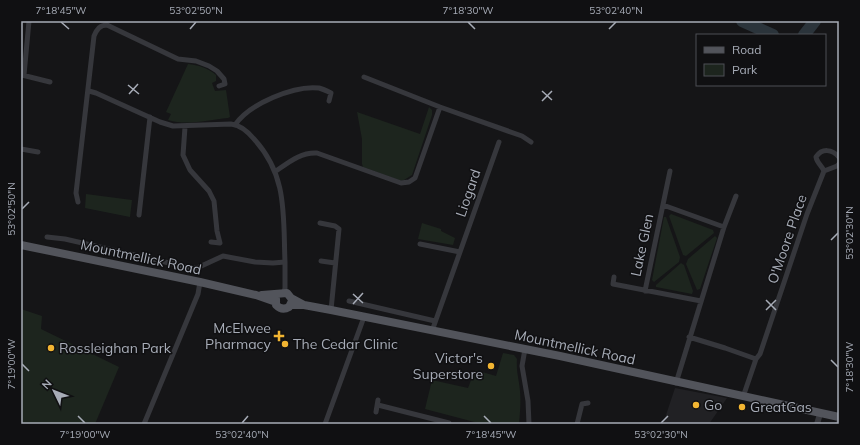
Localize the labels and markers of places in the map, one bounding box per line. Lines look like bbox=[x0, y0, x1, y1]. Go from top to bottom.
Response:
place label: McElwee Pharmacy bbox=[205, 319, 272, 353]
marker: McElwee Pharmacy bbox=[274, 331, 284, 341]
place label: The Cedar Clinic bbox=[293, 335, 398, 353]
place label: Rossleighan Park bbox=[59, 339, 172, 357]
marker: The Cedar Clinic bbox=[280, 339, 290, 349]
marker: Rossleighan Park bbox=[46, 343, 56, 353]
place label: Victor's Superstore bbox=[413, 349, 483, 383]
marker: Victor's Superstore bbox=[486, 361, 496, 371]
place label: Go bbox=[704, 396, 722, 414]
place label: GreatGas bbox=[750, 398, 812, 416]
marker: Go bbox=[691, 400, 701, 410]
marker: GreatGas bbox=[737, 402, 747, 412]

